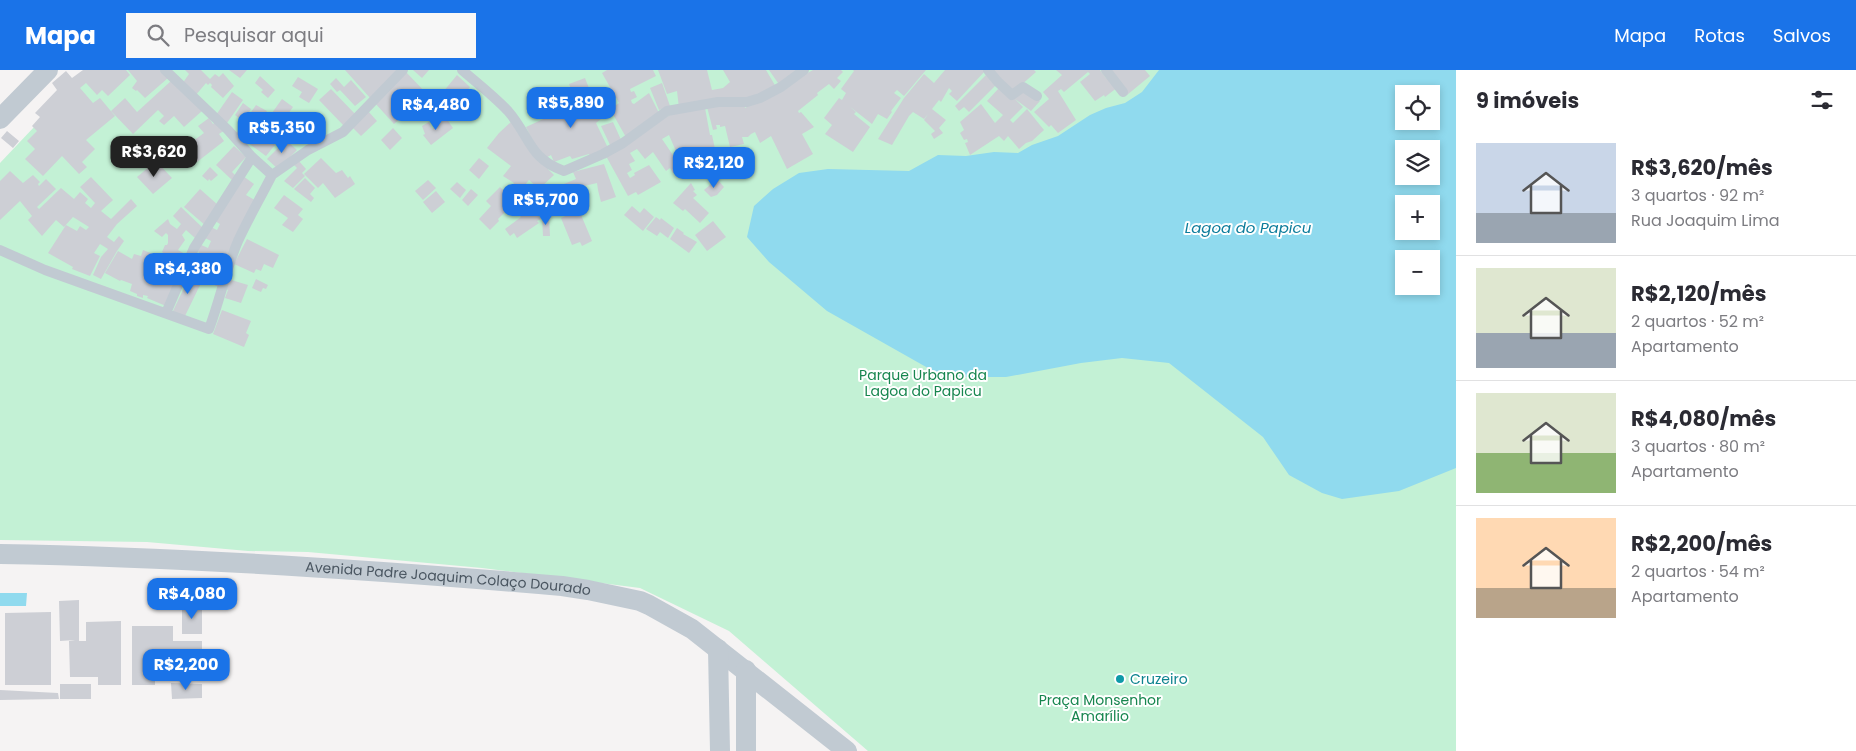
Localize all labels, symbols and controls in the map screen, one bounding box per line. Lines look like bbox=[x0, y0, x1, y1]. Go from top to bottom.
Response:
search box bbox=[126, 13, 476, 58]
text: Mapa bbox=[25, 19, 96, 52]
icon: search bbox=[144, 21, 172, 49]
text: Pesquisar aqui bbox=[184, 22, 324, 49]
text: Mapa bbox=[1614, 23, 1666, 48]
text: Rotas bbox=[1694, 23, 1745, 48]
text: Salvos bbox=[1773, 23, 1831, 48]
map controls bbox=[1395, 85, 1440, 295]
button: locate bbox=[1395, 85, 1440, 130]
text: 9 imóveis bbox=[1476, 86, 1579, 115]
icon: filters bbox=[1808, 86, 1836, 114]
pin: R$5,890 bbox=[525, 87, 617, 129]
pin: R$4,480 bbox=[390, 88, 482, 131]
text: R$5,890 bbox=[538, 91, 604, 114]
text: R$4,480 bbox=[402, 93, 470, 116]
pin: R$5,350 bbox=[236, 112, 328, 154]
text: R$5,350 bbox=[249, 116, 315, 139]
pin: R$3,620 bbox=[108, 136, 200, 178]
text: R$3,620 bbox=[122, 140, 187, 163]
button: layers bbox=[1395, 140, 1440, 185]
pin: R$2,120 bbox=[668, 146, 760, 189]
text: R$2,120 bbox=[684, 151, 744, 174]
text: R$3,620/mês bbox=[1631, 153, 1773, 182]
icon: home bbox=[1516, 163, 1576, 223]
pin: R$5,700 bbox=[500, 184, 592, 226]
text: 3 quartos · 92 m² bbox=[1631, 184, 1764, 207]
text: R$5,700 bbox=[513, 188, 579, 211]
button: + bbox=[1395, 195, 1440, 240]
text: Rua Joaquim Lima bbox=[1631, 209, 1779, 232]
water label: Lagoa do Papicu bbox=[1185, 217, 1312, 238]
button: − bbox=[1395, 250, 1440, 295]
pin: R$4,380 bbox=[142, 252, 234, 295]
text: R$4,380 bbox=[155, 257, 221, 280]
text: R$2,120/mês bbox=[1631, 279, 1767, 308]
icon: home bbox=[1516, 288, 1576, 348]
text: 2 quartos · 52 m² bbox=[1631, 310, 1764, 333]
text: Apartamento bbox=[1631, 335, 1739, 358]
park label: Parque Urbano da Lagoa do Papicu bbox=[859, 365, 987, 401]
text: R$4,080/mês bbox=[1631, 404, 1776, 433]
icon: home bbox=[1516, 413, 1576, 473]
text: 3 quartos · 80 m² bbox=[1631, 435, 1765, 458]
text: Apartamento bbox=[1631, 460, 1739, 483]
text: R$2,200/mês bbox=[1631, 529, 1772, 558]
icon: home bbox=[1516, 538, 1576, 598]
street label: Avenida Padre Joaquim Colaço Dourado bbox=[305, 557, 593, 600]
text: 2 quartos · 54 m² bbox=[1631, 560, 1765, 583]
pin: R$4,080 bbox=[146, 578, 238, 620]
text: R$4,080 bbox=[158, 582, 226, 605]
text: Apartamento bbox=[1631, 585, 1739, 608]
pin: R$2,200 bbox=[140, 648, 232, 691]
text: R$2,200 bbox=[154, 653, 218, 676]
place label: Cruzeiro bbox=[1130, 669, 1188, 689]
marker: Cruzeiro bbox=[1114, 673, 1126, 685]
park label: Praça Monsenhor Amarílio bbox=[1039, 690, 1161, 726]

